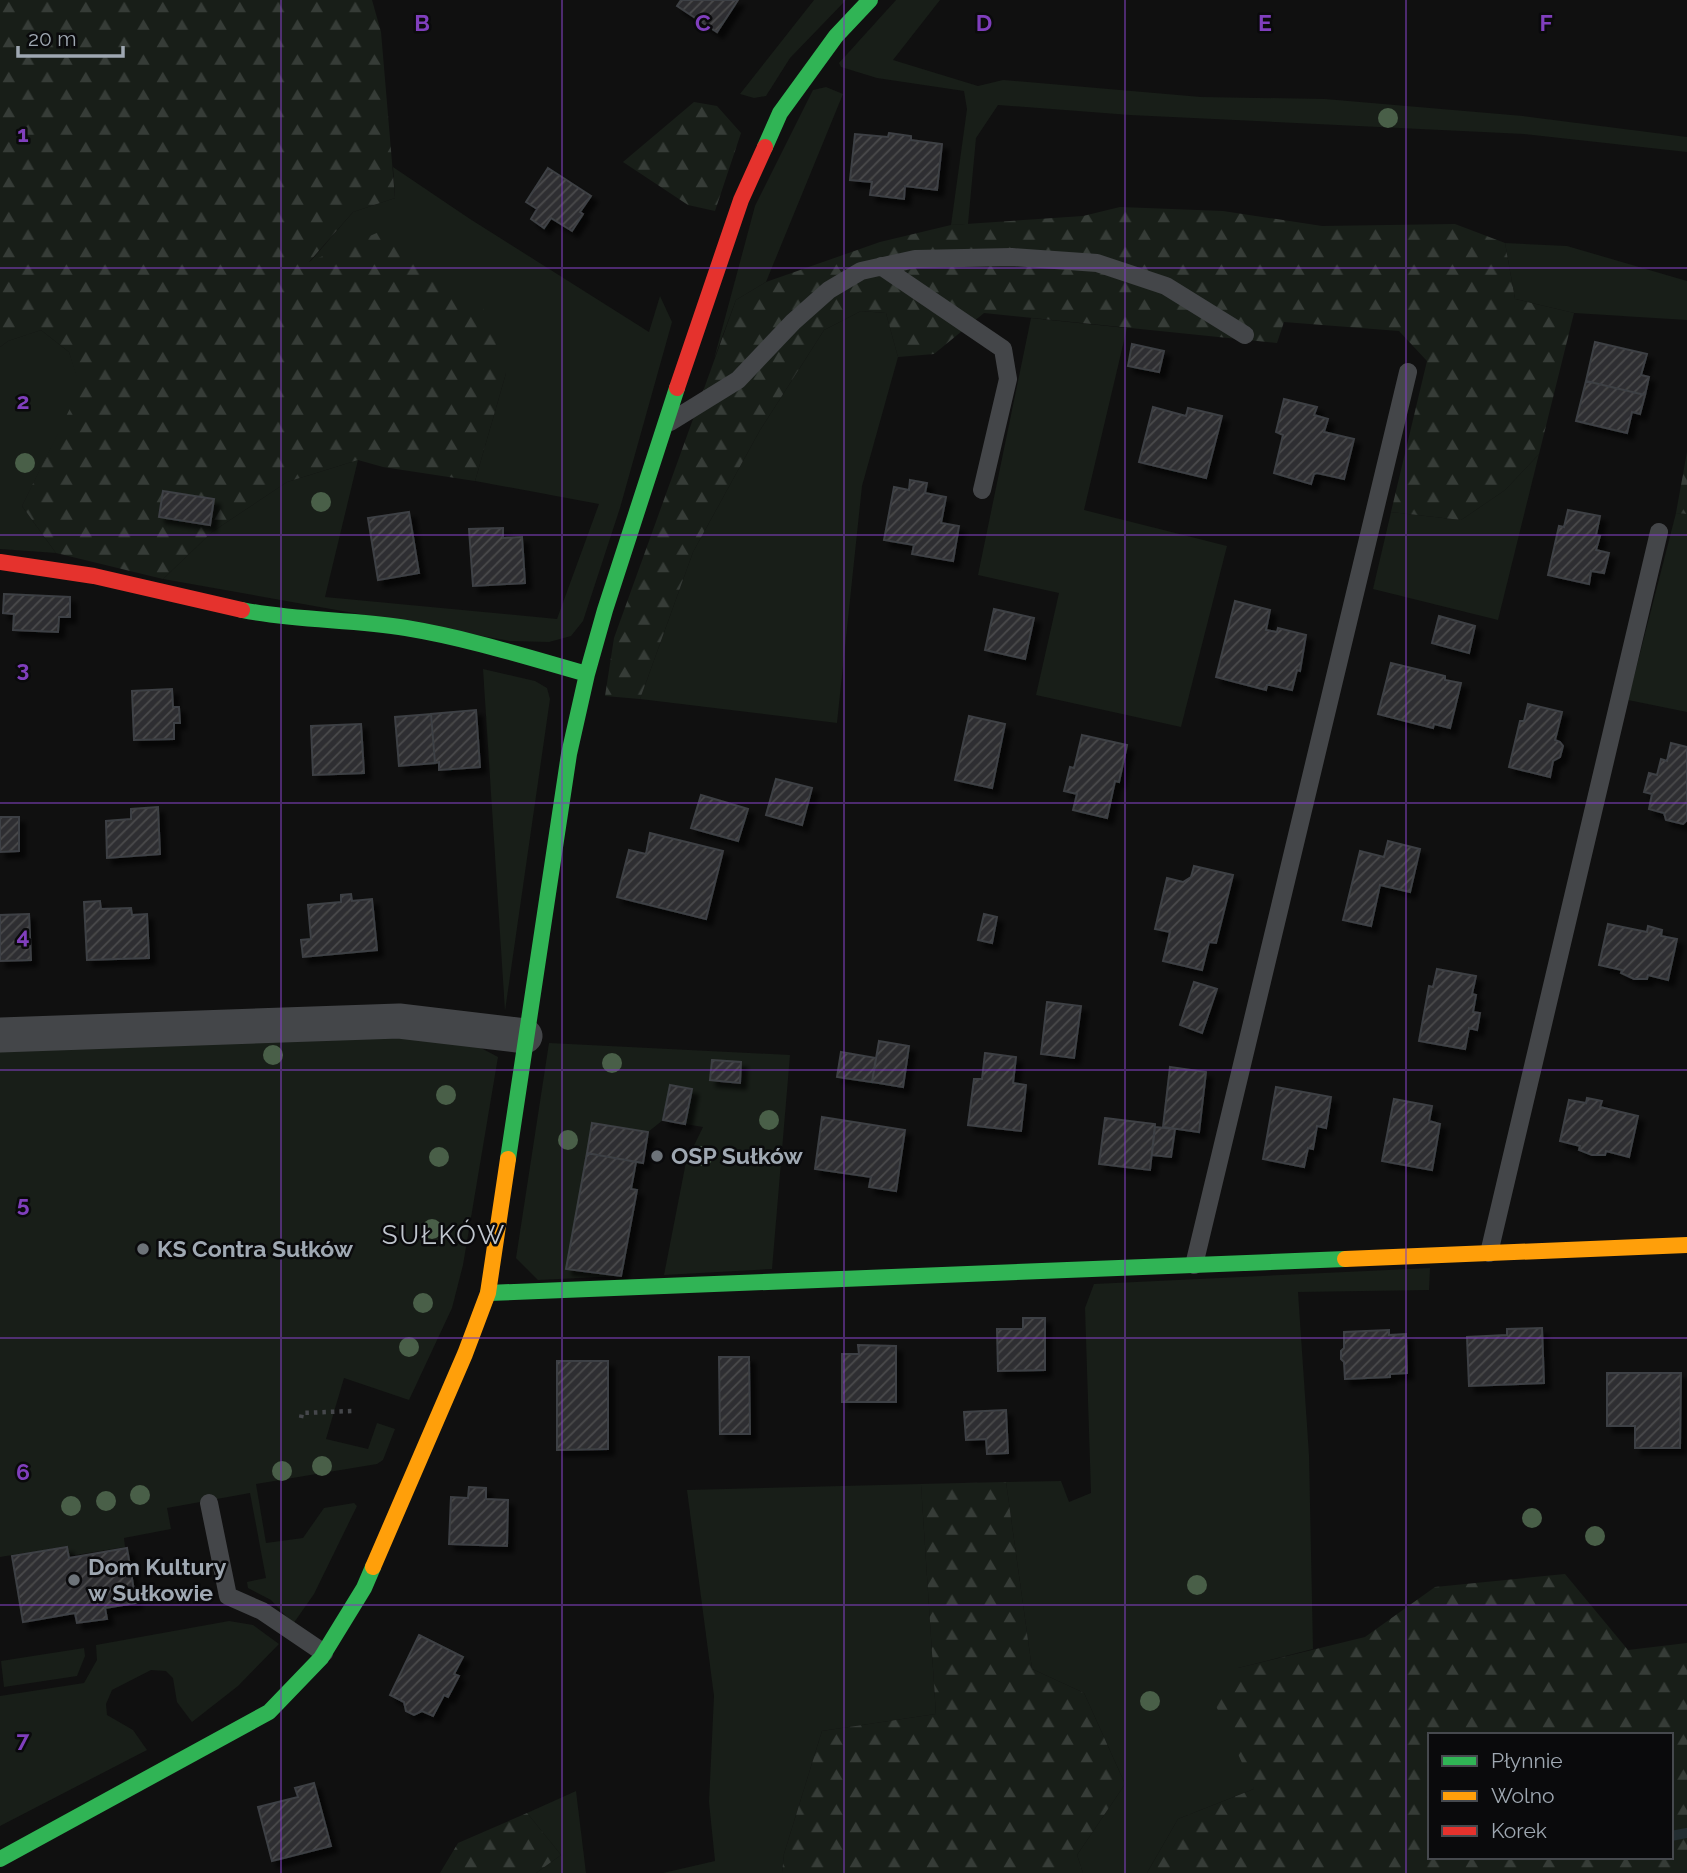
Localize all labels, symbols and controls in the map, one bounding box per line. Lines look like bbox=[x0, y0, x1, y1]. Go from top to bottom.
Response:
text: B bbox=[414, 9, 430, 36]
text: C bbox=[695, 9, 711, 36]
text: D bbox=[976, 9, 992, 36]
text: E bbox=[1258, 9, 1272, 36]
text: F bbox=[1539, 9, 1553, 36]
scale bar bbox=[18, 14, 122, 58]
text: 20 m bbox=[28, 26, 76, 51]
text: 1 bbox=[17, 120, 29, 147]
text: 2 bbox=[17, 387, 29, 414]
text: 3 bbox=[17, 655, 29, 682]
text: 4 bbox=[16, 922, 30, 949]
place label: OSP Sułków bbox=[671, 1142, 804, 1169]
marker: OSP Sułków bbox=[649, 1148, 665, 1164]
text: 5 bbox=[17, 1190, 30, 1217]
district label: SUŁKÓW bbox=[382, 1219, 506, 1250]
place label: KS Contra Sułków bbox=[157, 1235, 354, 1262]
marker: KS Contra Sułków bbox=[135, 1241, 151, 1257]
text: 6 bbox=[16, 1458, 30, 1485]
place label: Dom Kultury w Sułkowie bbox=[88, 1553, 227, 1606]
marker: Dom Kultury w Sułkowie bbox=[66, 1572, 82, 1588]
text: 7 bbox=[17, 1725, 30, 1752]
legend bbox=[1428, 1733, 1673, 1859]
text: Płynnie bbox=[1491, 1748, 1563, 1773]
text: Wolno bbox=[1491, 1783, 1555, 1808]
text: Korek bbox=[1491, 1818, 1547, 1843]

